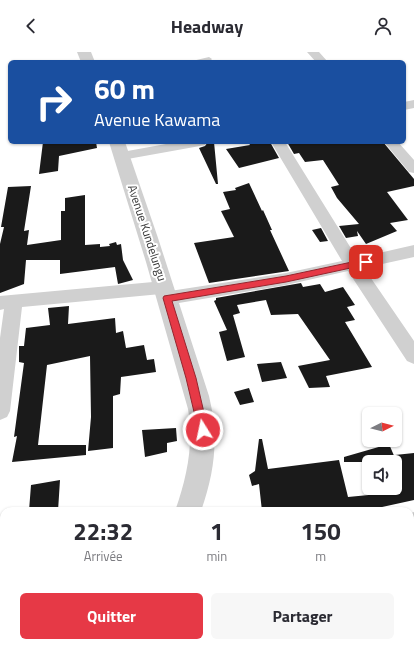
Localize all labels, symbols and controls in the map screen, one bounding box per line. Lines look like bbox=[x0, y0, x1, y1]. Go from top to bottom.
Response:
text: Headway bbox=[171, 13, 243, 40]
icon: back bbox=[20, 15, 42, 37]
icon: person bbox=[372, 15, 394, 37]
text: 60 m bbox=[94, 67, 155, 110]
icon: right bbox=[28, 76, 80, 128]
text: Avenue Kawama bbox=[94, 106, 220, 133]
street label: Avenue Kundelungu bbox=[123, 182, 172, 283]
pin bbox=[349, 245, 383, 279]
icon: arrive bbox=[355, 251, 377, 273]
north arrow bbox=[362, 407, 402, 447]
map controls bbox=[362, 407, 402, 495]
position arrow bbox=[182, 409, 224, 451]
button: sound bbox=[362, 455, 402, 495]
text: 22:32 bbox=[73, 513, 133, 549]
text: 1 bbox=[210, 513, 224, 549]
text: 150 bbox=[300, 513, 341, 549]
text: Arrivée bbox=[84, 546, 123, 566]
text: min bbox=[206, 546, 227, 566]
text: m bbox=[315, 546, 326, 566]
button: Quitter bbox=[20, 593, 203, 639]
button: Partager bbox=[211, 593, 394, 639]

